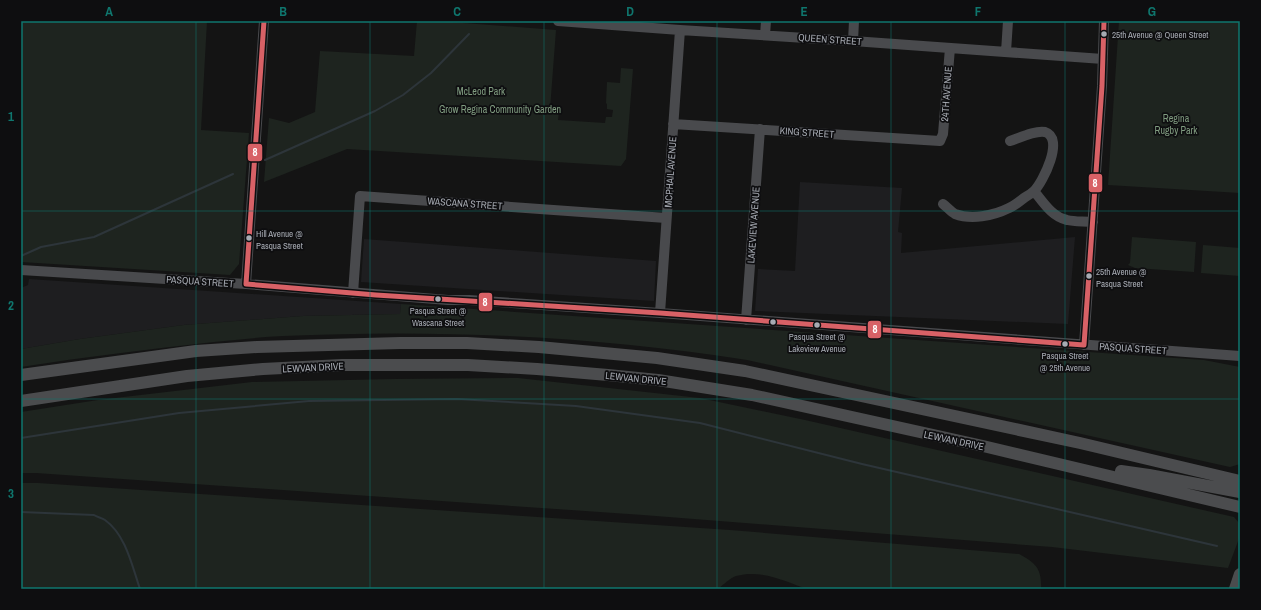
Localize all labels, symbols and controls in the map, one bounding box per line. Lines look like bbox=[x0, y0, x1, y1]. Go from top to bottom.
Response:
text: A bbox=[105, 3, 113, 20]
text: B bbox=[279, 3, 287, 20]
text: C bbox=[453, 3, 461, 20]
text: D bbox=[626, 3, 634, 20]
text: E bbox=[800, 3, 808, 20]
text: F bbox=[975, 3, 982, 20]
text: G bbox=[1148, 3, 1156, 20]
marker: 25th Avenue @ Queen Street bbox=[1099, 29, 1109, 39]
place label: 25th Avenue @ Queen Street bbox=[1112, 29, 1208, 41]
street label: QUEEN STREET bbox=[798, 31, 862, 48]
street label: 24TH AVENUE bbox=[938, 66, 955, 122]
park label: McLeod Park bbox=[457, 85, 506, 98]
park label: Grow Regina Community Garden bbox=[439, 103, 561, 116]
text: 1 bbox=[8, 108, 14, 125]
park label: Regina Rugby Park bbox=[1155, 112, 1198, 137]
street label: KING STREET bbox=[779, 124, 835, 141]
street label: MCPHAIL AVENUE bbox=[662, 136, 679, 208]
line badge: 8 bbox=[247, 143, 263, 162]
text: 8 bbox=[252, 145, 258, 159]
line badge: 8 bbox=[1088, 173, 1103, 193]
text: 8 bbox=[1092, 176, 1098, 190]
street label: LAKEVIEW AVENUE bbox=[744, 186, 763, 264]
street label: WASCANA STREET bbox=[427, 194, 503, 213]
place label: Hill Avenue @ Pasqua Street bbox=[256, 228, 303, 252]
marker: Hill Avenue @ Pasqua Street bbox=[244, 233, 254, 243]
place label: 25th Avenue @ Pasqua Street bbox=[1096, 266, 1147, 290]
marker: 25th Avenue @ Pasqua Street bbox=[1084, 271, 1094, 281]
street label: PASQUA STREET bbox=[166, 273, 234, 290]
line badge: 8 bbox=[478, 292, 493, 312]
marker: Pasqua Street @ Wascana Street bbox=[433, 294, 443, 304]
text: 8 bbox=[482, 295, 488, 309]
text: 2 bbox=[8, 297, 14, 314]
place label: Pasqua Street @ Wascana Street bbox=[410, 305, 467, 329]
unlabelled marker bbox=[768, 317, 778, 327]
marker: Pasqua Street @ Lakeview Avenue bbox=[812, 320, 822, 330]
line badge: 8 bbox=[867, 320, 882, 339]
text: 8 bbox=[872, 322, 878, 336]
place label: Pasqua Street @ Lakeview Avenue bbox=[788, 331, 846, 355]
marker: Pasqua Street @ 25th Avenue bbox=[1060, 339, 1070, 349]
street label: PASQUA STREET bbox=[1099, 340, 1167, 357]
place label: Pasqua Street @ 25th Avenue bbox=[1040, 350, 1090, 374]
street label: LEWVAN DRIVE bbox=[282, 359, 344, 376]
street label: LEWVAN DRIVE bbox=[605, 369, 667, 388]
street label: LEWVAN DRIVE bbox=[923, 428, 985, 453]
text: 3 bbox=[8, 485, 14, 502]

